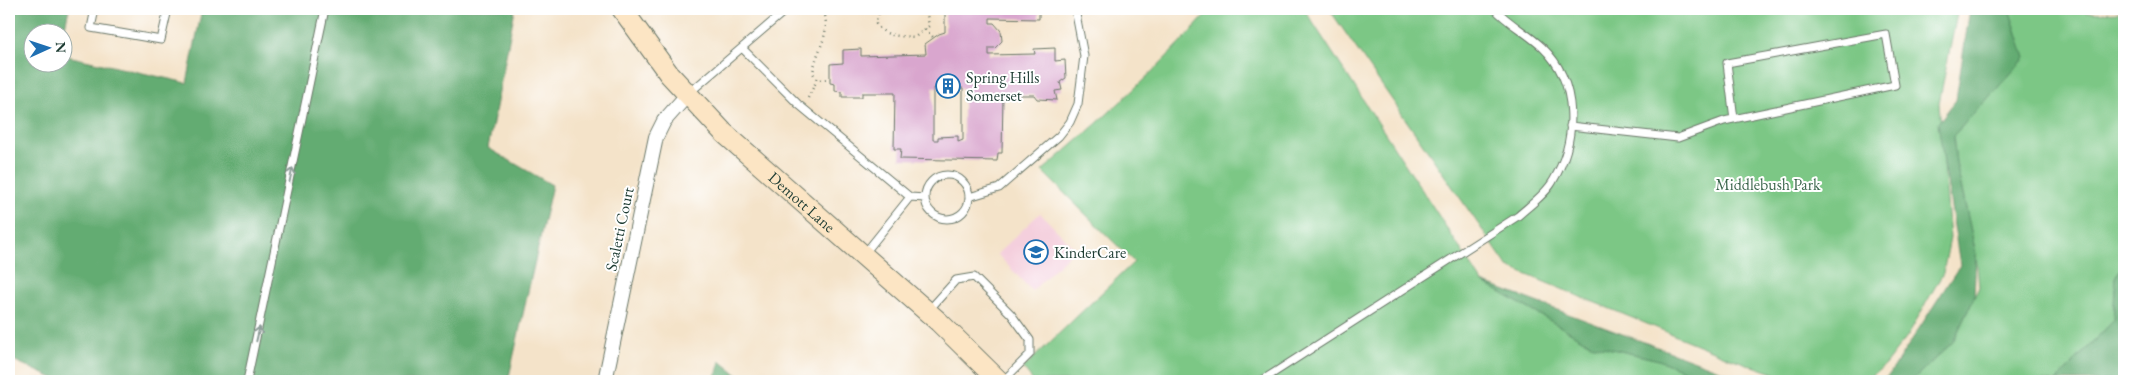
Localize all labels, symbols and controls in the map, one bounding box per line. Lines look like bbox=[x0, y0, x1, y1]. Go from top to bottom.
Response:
north arrow bbox=[22, 22, 72, 72]
text: N bbox=[52, 41, 70, 54]
place label: Spring Hills Somerset bbox=[966, 67, 1039, 106]
building icon: Spring Hills Somerset bbox=[935, 73, 961, 99]
one-way arrow bbox=[287, 167, 296, 183]
street label: Demott Lane bbox=[764, 167, 840, 237]
park label: Middlebush Park bbox=[1715, 174, 1821, 195]
street label: Scaletti Court bbox=[600, 185, 639, 273]
school or university icon: KinderCare bbox=[1023, 239, 1049, 265]
place label: KinderCare bbox=[1054, 242, 1126, 263]
one-way arrow bbox=[254, 326, 263, 342]

